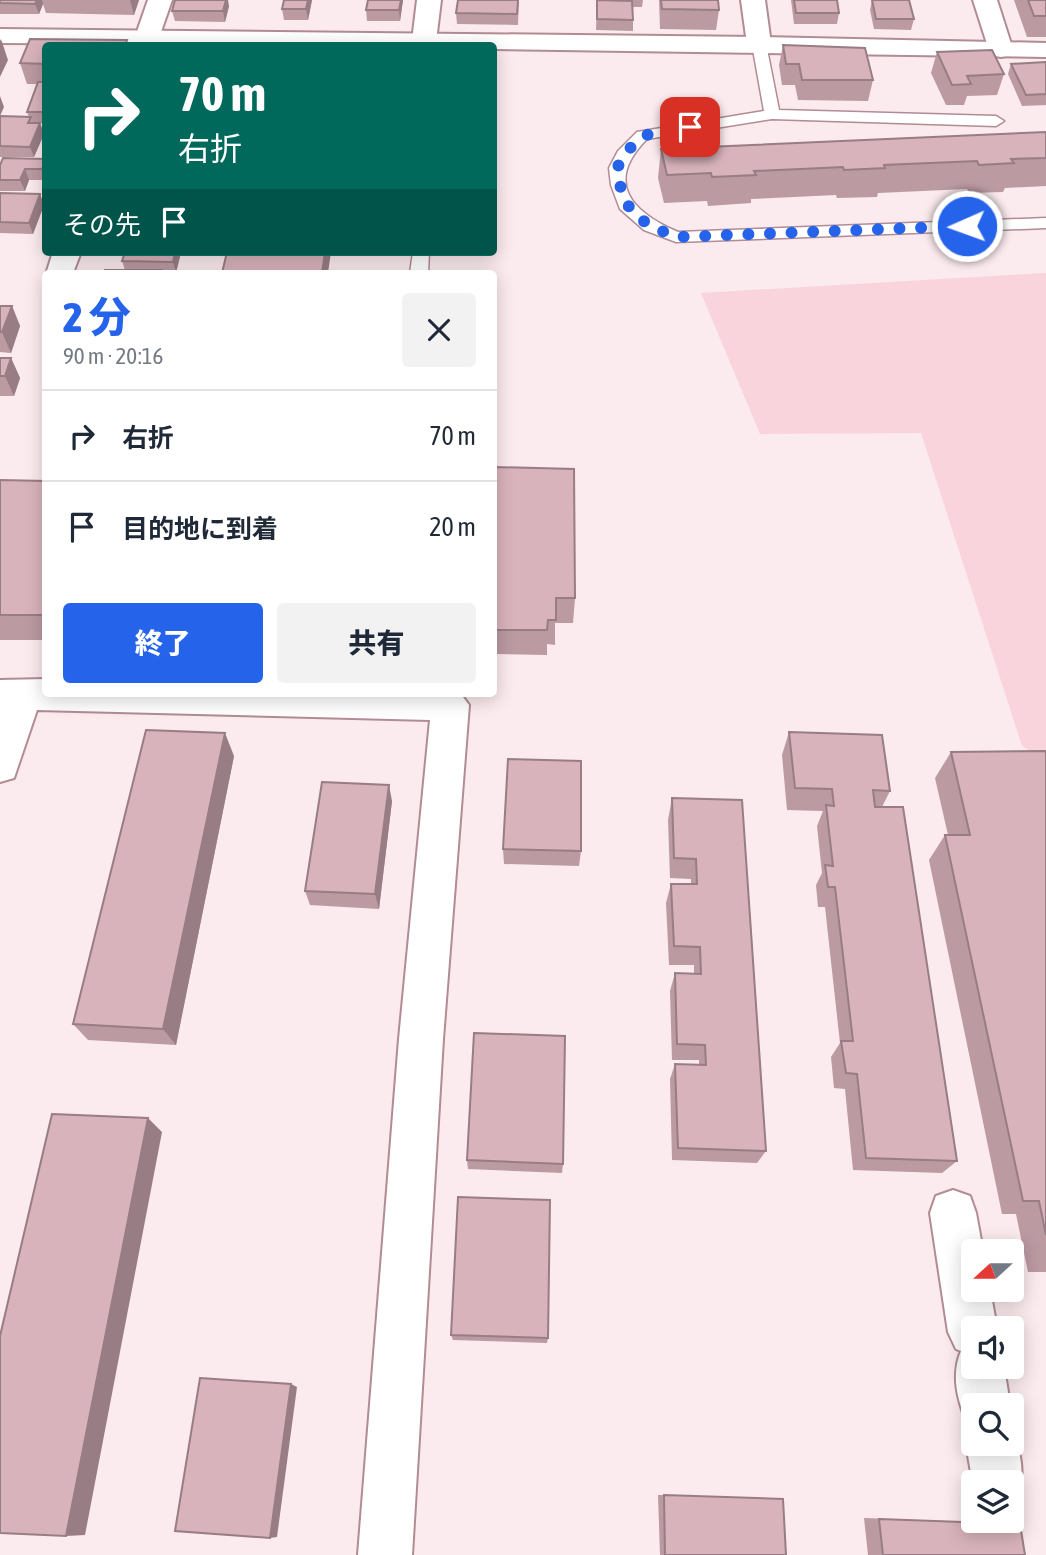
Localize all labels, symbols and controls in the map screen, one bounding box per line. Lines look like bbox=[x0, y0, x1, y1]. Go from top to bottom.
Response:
text: 70 m bbox=[178, 65, 266, 121]
icon: right bbox=[63, 70, 154, 161]
pin bbox=[660, 97, 720, 157]
icon: arrive bbox=[671, 108, 709, 146]
text: 右折 bbox=[178, 130, 242, 167]
position arrow bbox=[930, 189, 1004, 263]
icon: arrive bbox=[155, 203, 193, 241]
text: その先 bbox=[63, 210, 141, 240]
text: 2 分 bbox=[63, 293, 131, 341]
button: close bbox=[402, 293, 476, 367]
text: 90 m · 20:16 bbox=[63, 343, 163, 369]
icon: right bbox=[63, 417, 101, 455]
text: 70 m bbox=[429, 421, 476, 451]
text: 右折 bbox=[122, 423, 174, 453]
icon: arrive bbox=[63, 508, 101, 546]
text: 20 m bbox=[429, 512, 476, 542]
text: 目的地に到着 bbox=[122, 514, 278, 544]
button: 終了 bbox=[63, 603, 263, 683]
button: 共有 bbox=[277, 603, 476, 683]
north arrow bbox=[961, 1239, 1024, 1302]
map controls bbox=[961, 1239, 1024, 1533]
button: sound bbox=[961, 1316, 1024, 1379]
button: search bbox=[961, 1393, 1024, 1456]
button: layers bbox=[961, 1470, 1024, 1533]

